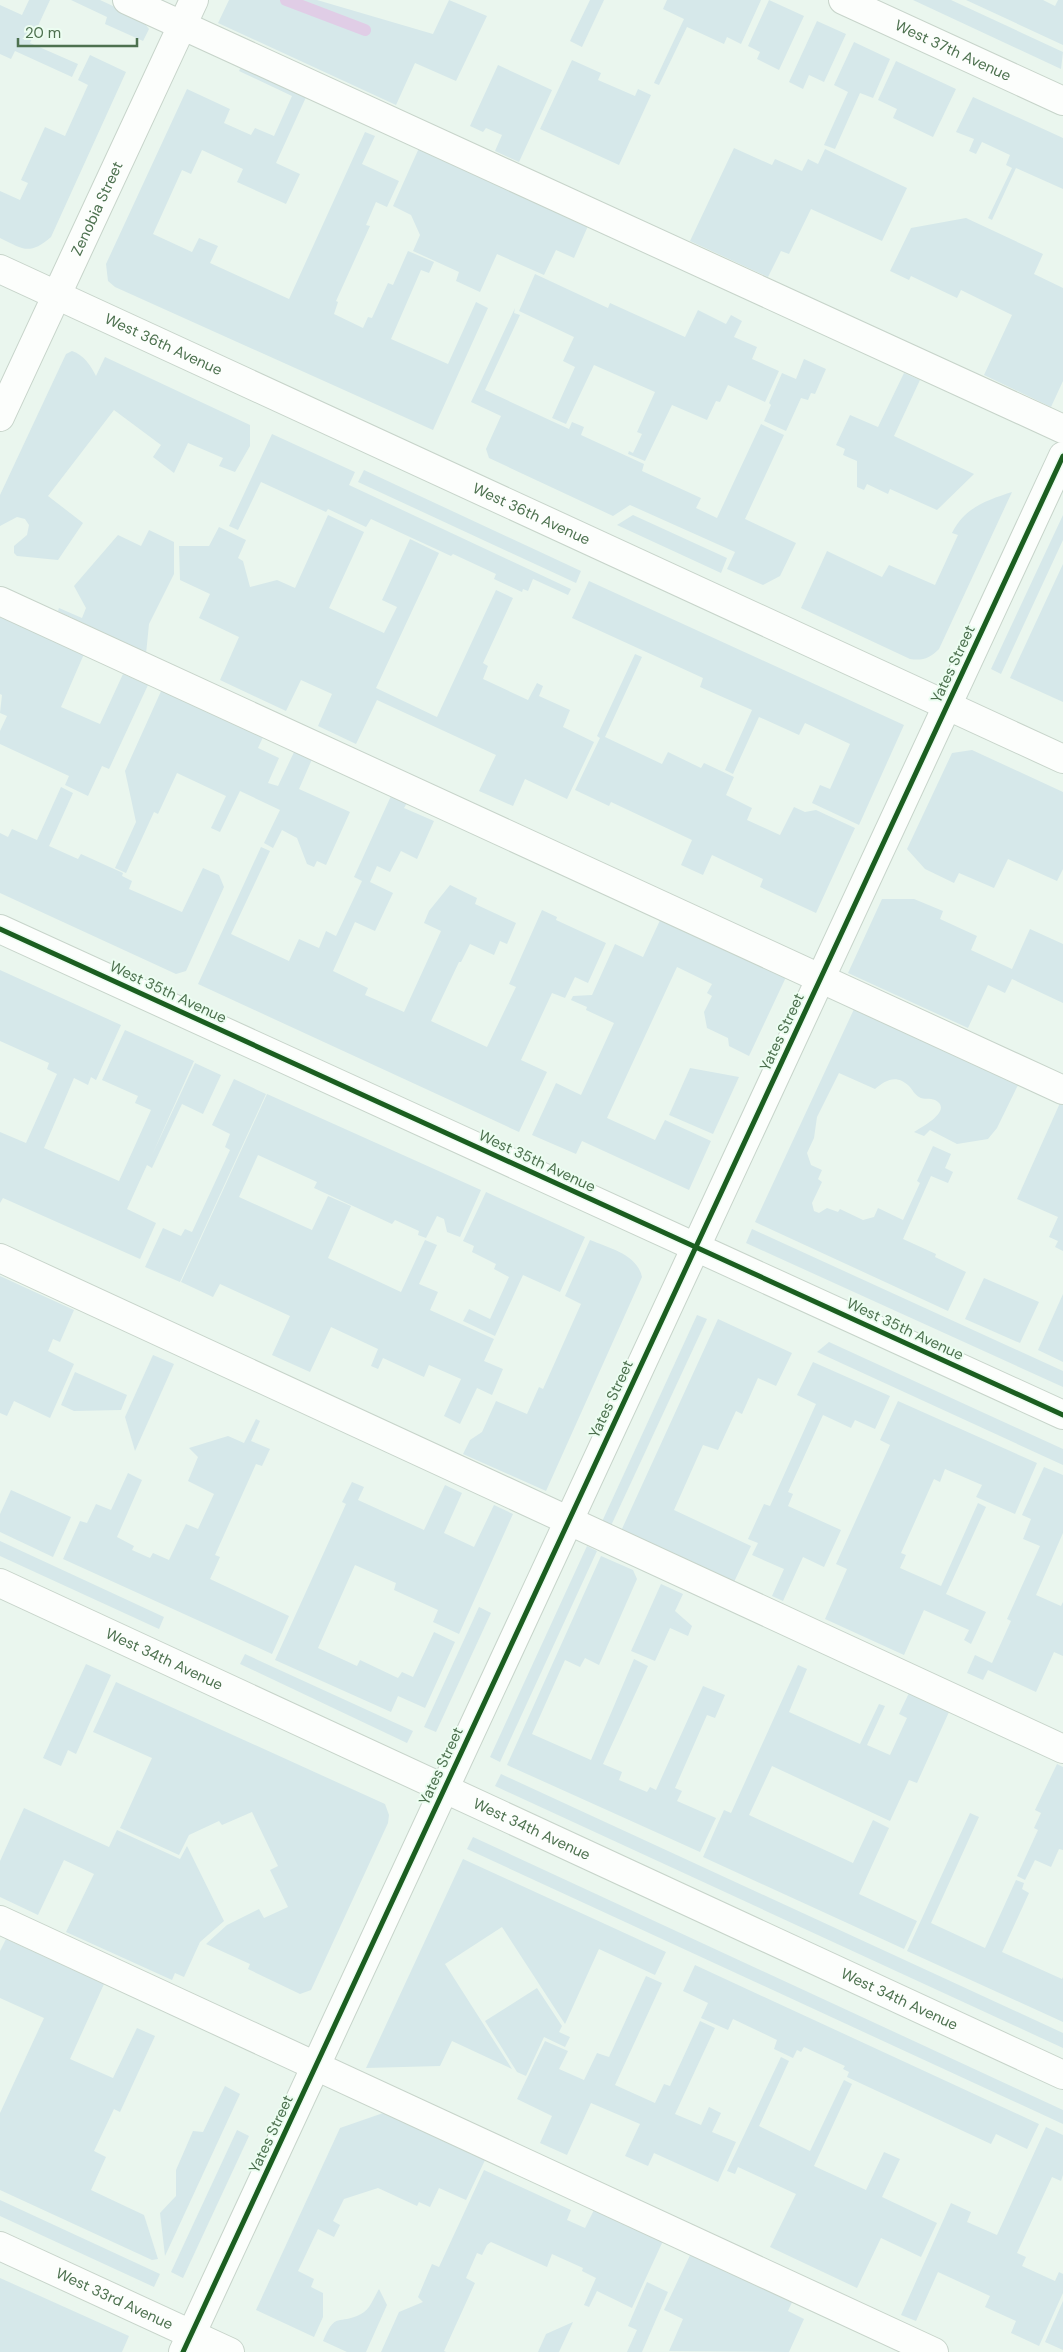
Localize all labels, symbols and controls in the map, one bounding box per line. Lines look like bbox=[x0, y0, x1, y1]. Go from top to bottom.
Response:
scale bar bbox=[18, 15, 136, 47]
street label: West 37th Avenue bbox=[892, 15, 1014, 86]
text: 20 m bbox=[25, 23, 61, 43]
street label: Zenobia Street bbox=[66, 158, 128, 259]
street label: West 36th Avenue bbox=[102, 309, 225, 380]
street label: West 36th Avenue bbox=[469, 478, 593, 550]
street label: Yates Street bbox=[926, 622, 980, 706]
street label: West 35th Avenue bbox=[106, 956, 230, 1028]
street label: Yates Street bbox=[755, 990, 809, 1074]
street label: West 35th Avenue bbox=[475, 1125, 599, 1197]
street label: West 35th Avenue bbox=[843, 1293, 967, 1365]
street label: Yates Street bbox=[584, 1357, 638, 1441]
street label: West 34th Avenue bbox=[102, 1623, 226, 1695]
street label: Yates Street bbox=[414, 1724, 468, 1808]
street label: West 34th Avenue bbox=[470, 1793, 594, 1865]
street label: West 34th Avenue bbox=[838, 1964, 961, 2035]
street label: Yates Street bbox=[244, 2092, 298, 2176]
street label: West 33rd Avenue bbox=[53, 2263, 176, 2334]

